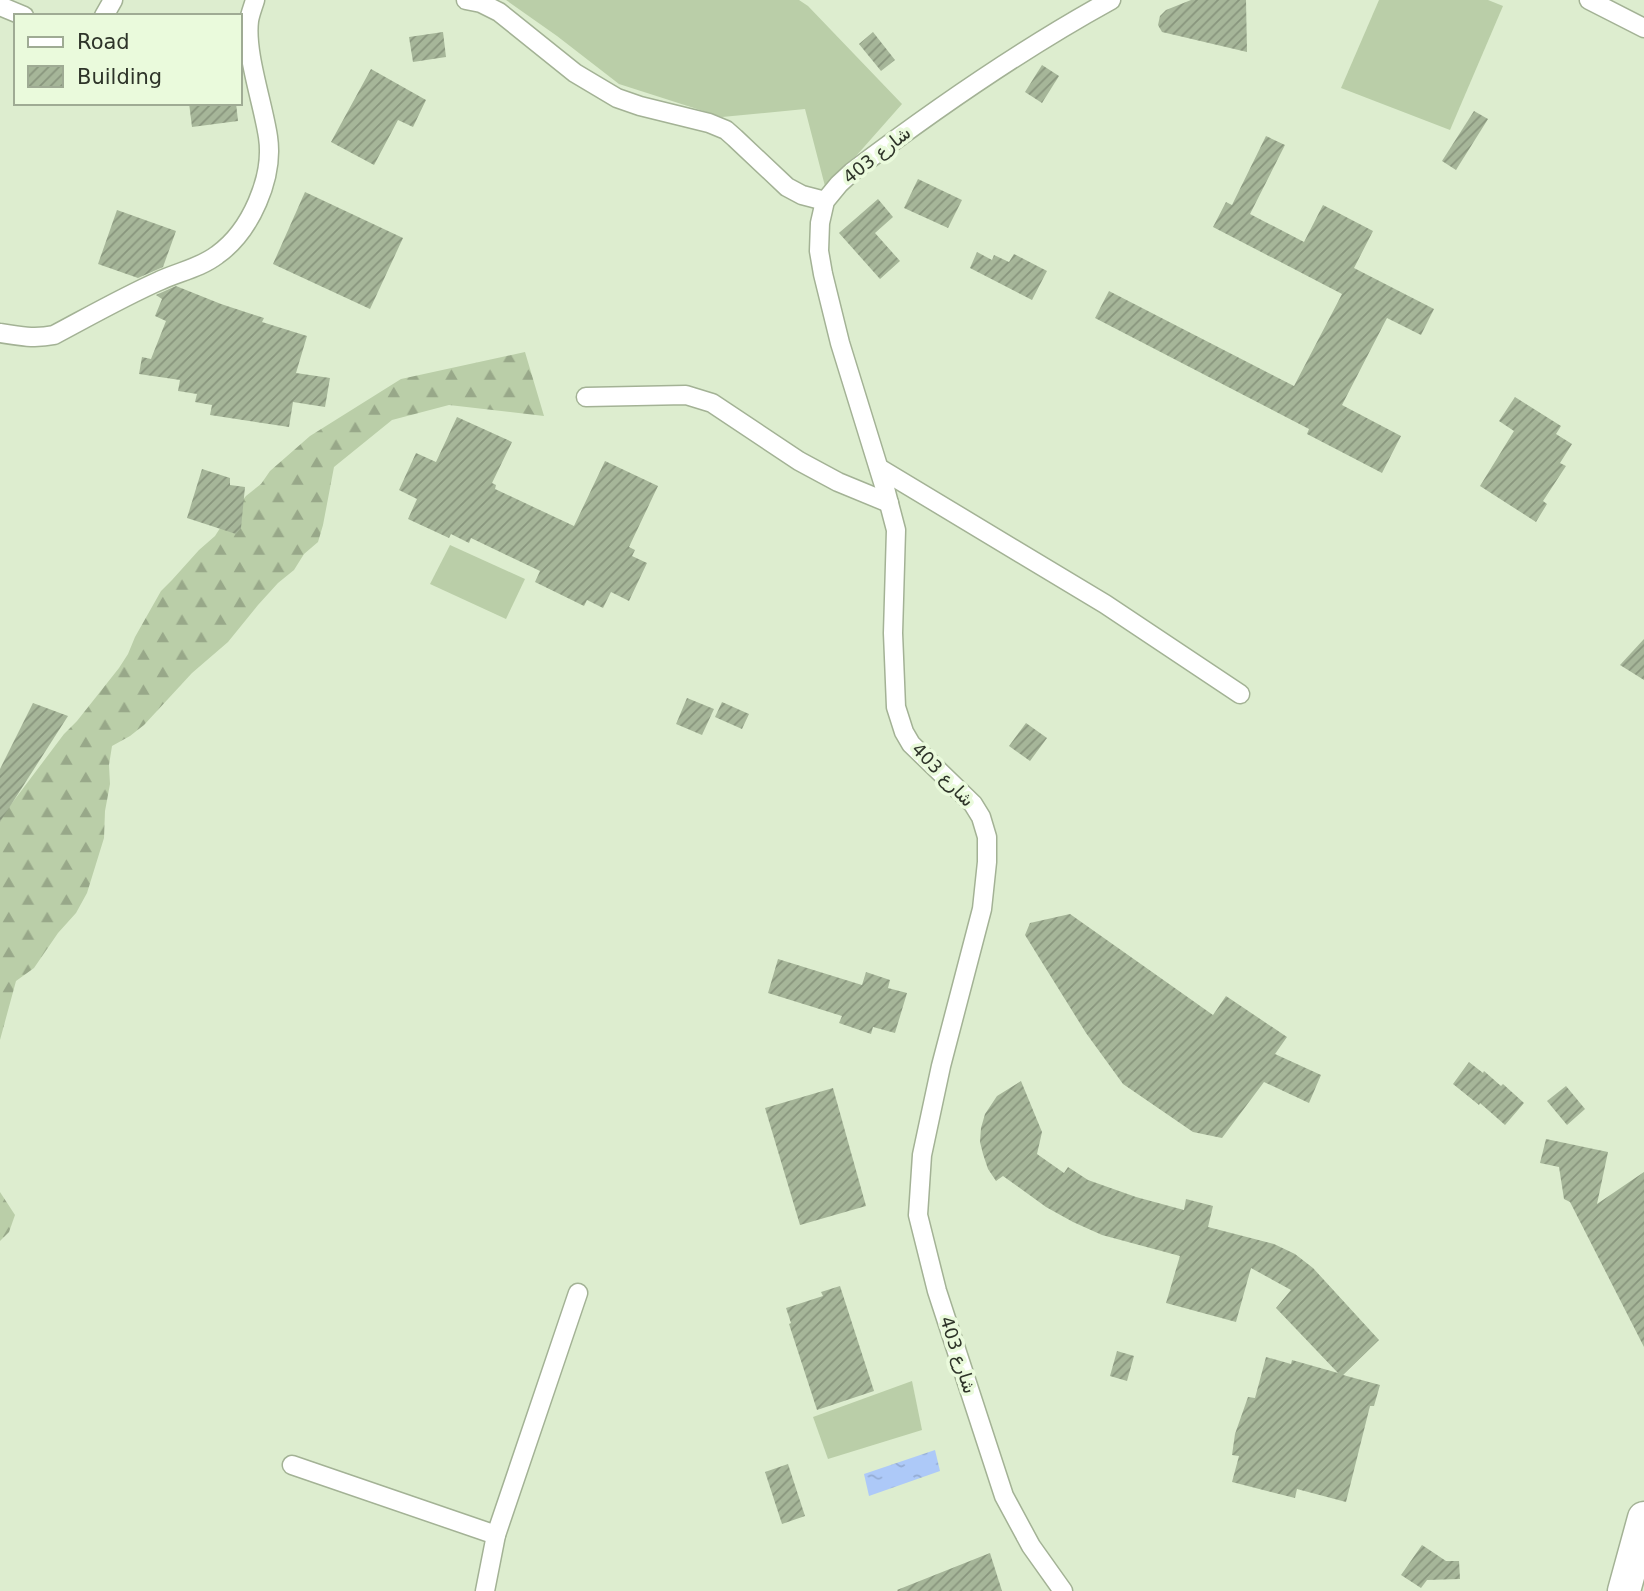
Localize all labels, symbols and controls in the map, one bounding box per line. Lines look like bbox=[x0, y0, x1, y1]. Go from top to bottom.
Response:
legend bbox=[14, 14, 242, 105]
text: Road bbox=[77, 30, 130, 54]
text: Building bbox=[77, 65, 162, 89]
street label: شارع 403 bbox=[839, 122, 915, 188]
street label: شارع 403 bbox=[907, 739, 979, 811]
street label: شارع 403 bbox=[935, 1314, 981, 1396]

